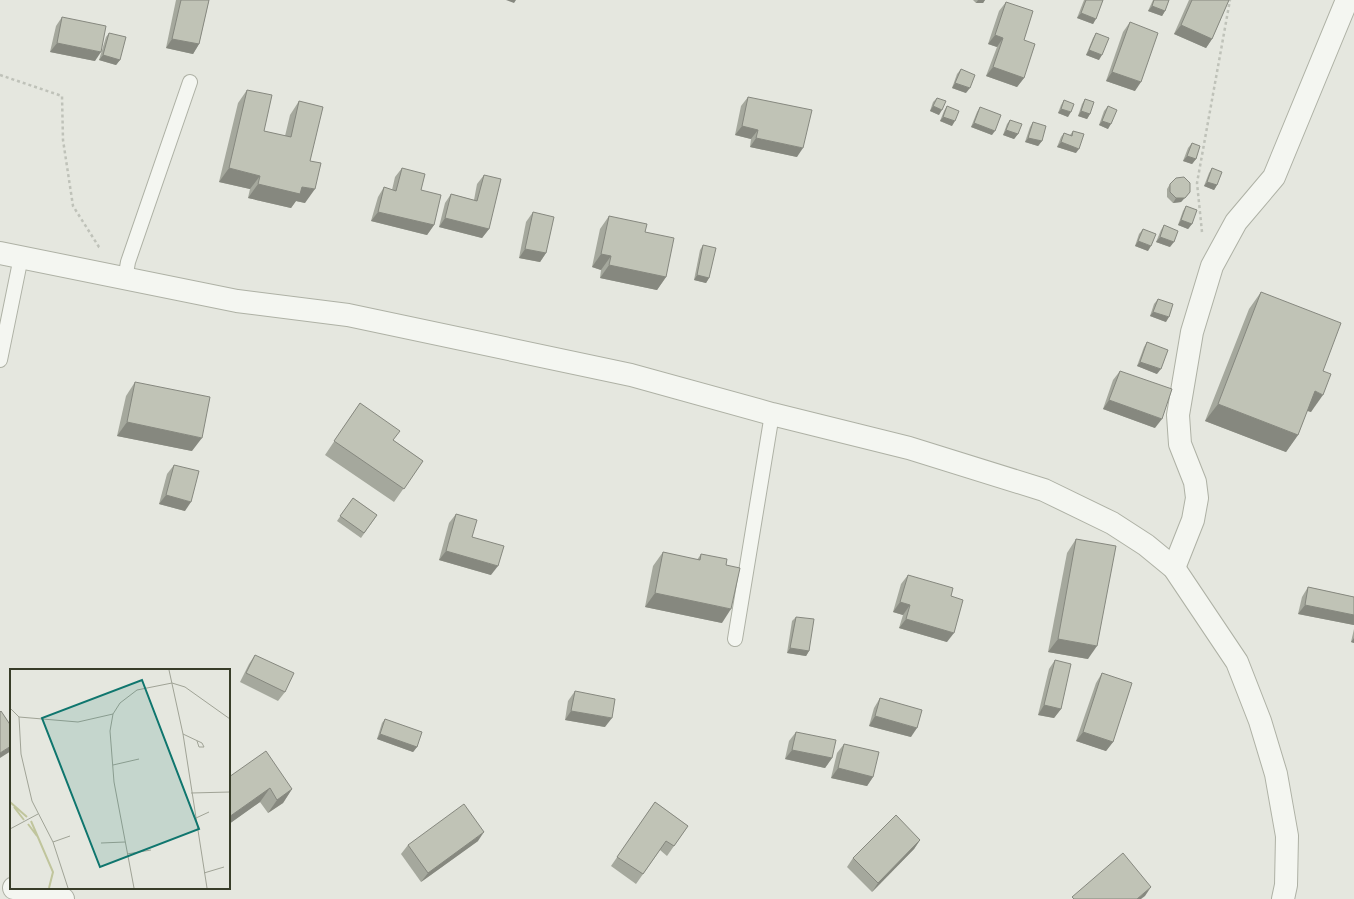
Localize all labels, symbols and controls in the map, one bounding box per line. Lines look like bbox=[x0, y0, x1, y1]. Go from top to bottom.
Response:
inset map bbox=[10, 669, 230, 889]

